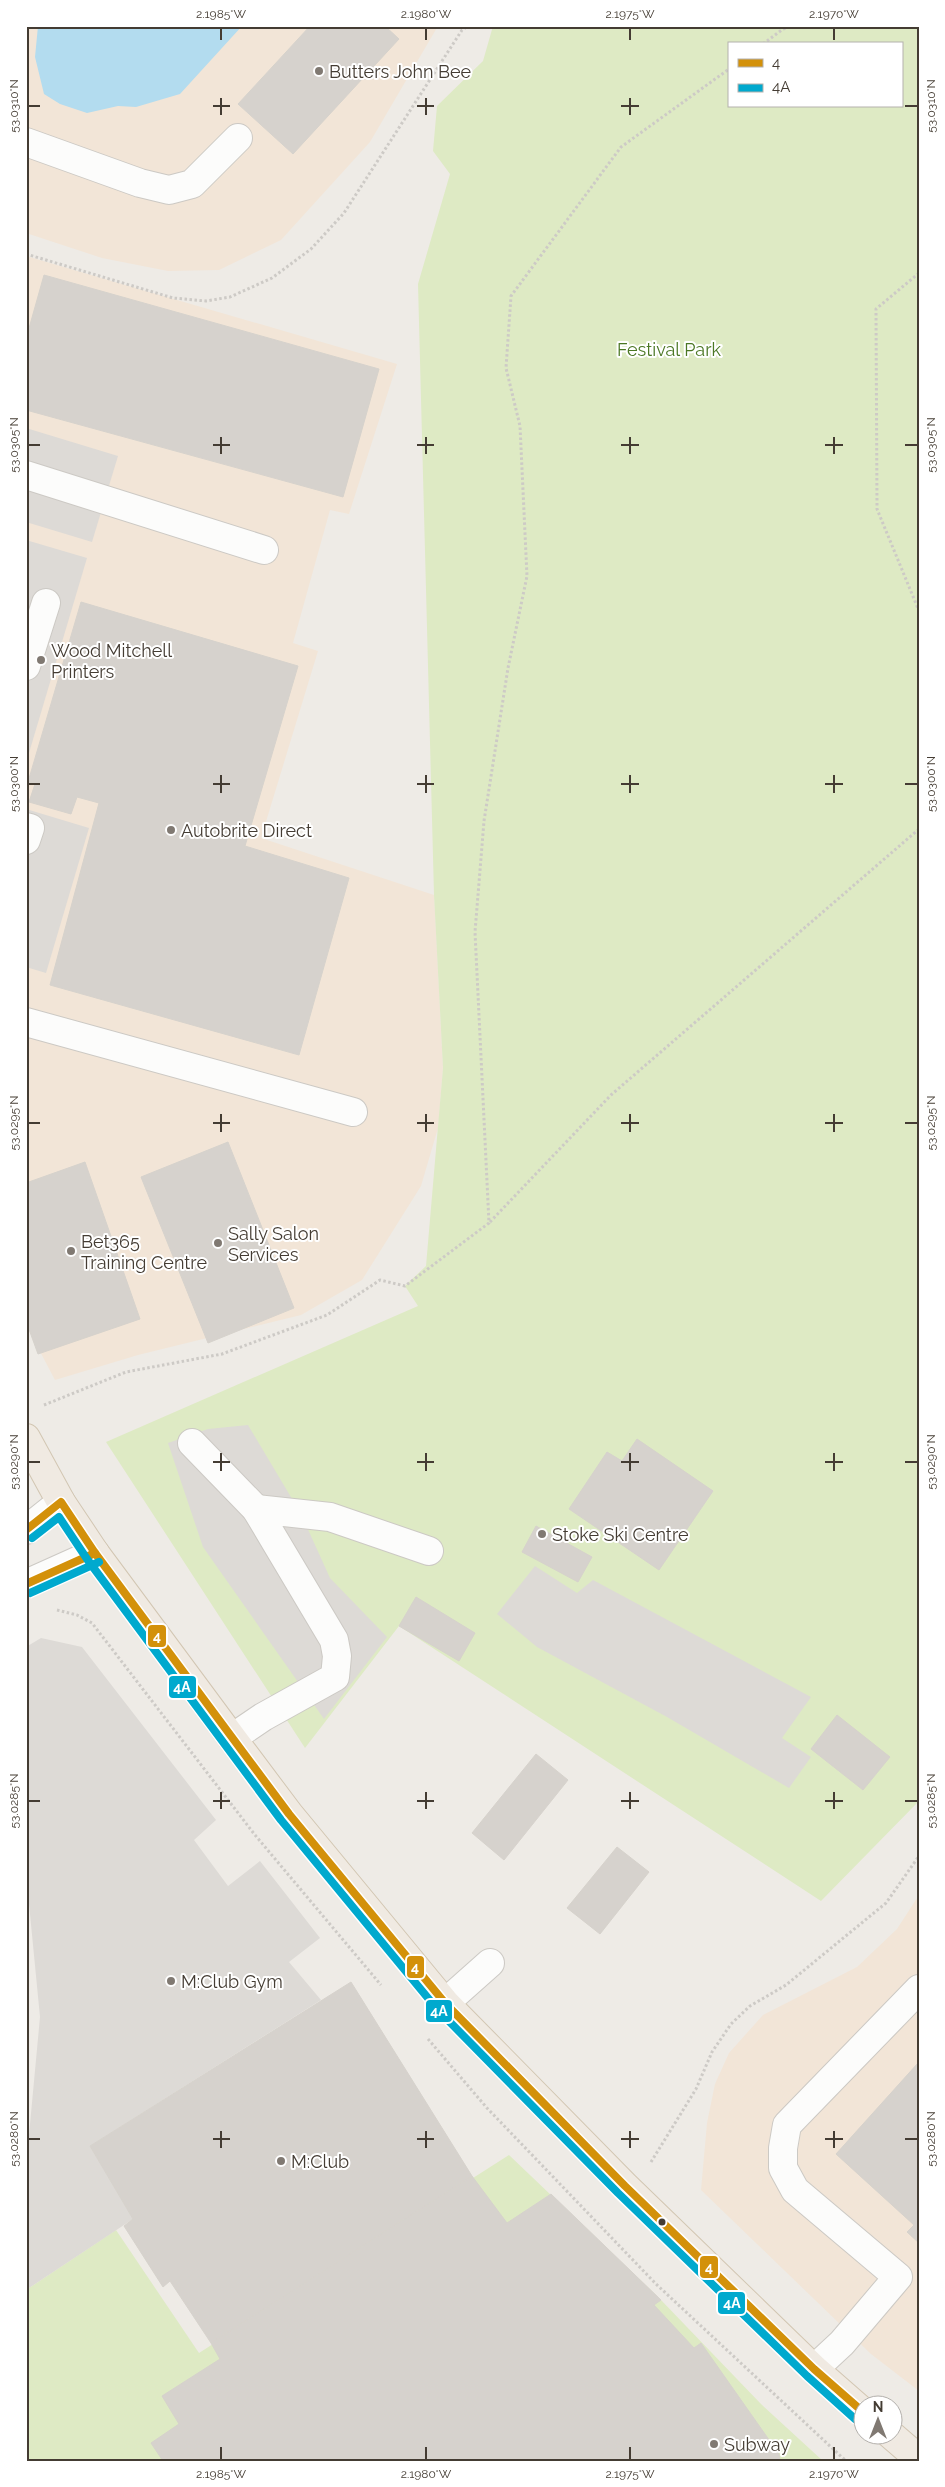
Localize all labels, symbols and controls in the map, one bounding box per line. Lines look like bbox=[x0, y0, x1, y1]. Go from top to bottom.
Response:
text: 2.1985°W bbox=[196, 7, 246, 21]
text: 2.1980°W bbox=[401, 7, 452, 21]
text: 2.1975°W bbox=[605, 7, 655, 21]
text: 2.1970°W bbox=[809, 7, 859, 21]
legend bbox=[728, 42, 902, 108]
text: 4 bbox=[772, 54, 780, 72]
place label: Butters John Bee bbox=[329, 61, 472, 82]
marker: Butters John Bee bbox=[313, 65, 325, 77]
text: 4A bbox=[772, 78, 790, 96]
text: 53.0310°N bbox=[7, 79, 21, 133]
text: 53.0310°N bbox=[924, 79, 938, 133]
park label: Festival Park bbox=[617, 339, 722, 360]
text: 53.0305°N bbox=[7, 417, 21, 473]
text: 53.0305°N bbox=[924, 417, 938, 473]
place label: Wood Mitchell Printers bbox=[51, 640, 172, 682]
marker: Wood Mitchell Printers bbox=[35, 654, 47, 666]
text: 53.0300°N bbox=[7, 756, 21, 812]
text: 53.0300°N bbox=[924, 756, 938, 812]
place label: Autobrite Direct bbox=[181, 820, 312, 841]
marker: Autobrite Direct bbox=[165, 824, 177, 836]
text: 53.0295°N bbox=[7, 1096, 21, 1150]
text: 53.0295°N bbox=[924, 1096, 938, 1150]
place label: Sally Salon Services bbox=[228, 1223, 319, 1265]
place label: Bet365 Training Centre bbox=[81, 1231, 207, 1273]
marker: Sally Salon Services bbox=[212, 1237, 224, 1249]
marker: Bet365 Training Centre bbox=[65, 1245, 77, 1257]
text: 53.0290°N bbox=[7, 1434, 21, 1490]
text: 53.0290°N bbox=[924, 1434, 938, 1490]
place label: Stoke Ski Centre bbox=[552, 1524, 689, 1545]
marker: Stoke Ski Centre bbox=[536, 1528, 548, 1540]
line badge: 4 bbox=[147, 1624, 167, 1648]
text: 4 bbox=[153, 1628, 161, 1644]
line badge: 4A bbox=[168, 1675, 197, 1699]
text: 4A bbox=[173, 1679, 191, 1695]
text: 53.0285°N bbox=[7, 1774, 21, 1828]
text: 53.0285°N bbox=[924, 1774, 938, 1828]
line badge: 4 bbox=[406, 1955, 425, 1979]
text: 4 bbox=[411, 1959, 419, 1975]
place label: M:Club Gym bbox=[181, 1971, 283, 1992]
marker: M:Club Gym bbox=[165, 1975, 177, 1987]
line badge: 4A bbox=[425, 1999, 453, 2023]
text: 4A bbox=[430, 2003, 448, 2019]
text: 53.0280°N bbox=[7, 2111, 21, 2167]
text: 53.0280°N bbox=[924, 2111, 938, 2167]
place label: M:Club bbox=[291, 2151, 349, 2172]
marker: M:Club bbox=[275, 2155, 287, 2167]
unlabelled marker bbox=[657, 2217, 667, 2227]
line badge: 4 bbox=[699, 2255, 719, 2279]
text: 4 bbox=[705, 2259, 713, 2275]
line badge: 4A bbox=[717, 2291, 746, 2315]
text: 4A bbox=[723, 2295, 741, 2311]
north arrow bbox=[852, 2394, 902, 2444]
text: N bbox=[873, 2399, 883, 2415]
place label: Subway bbox=[724, 2434, 790, 2455]
marker: Subway bbox=[708, 2438, 720, 2450]
text: 2.1985°W bbox=[196, 2467, 246, 2481]
text: 2.1980°W bbox=[401, 2467, 452, 2481]
text: 2.1975°W bbox=[605, 2467, 655, 2481]
text: 2.1970°W bbox=[809, 2467, 859, 2481]

